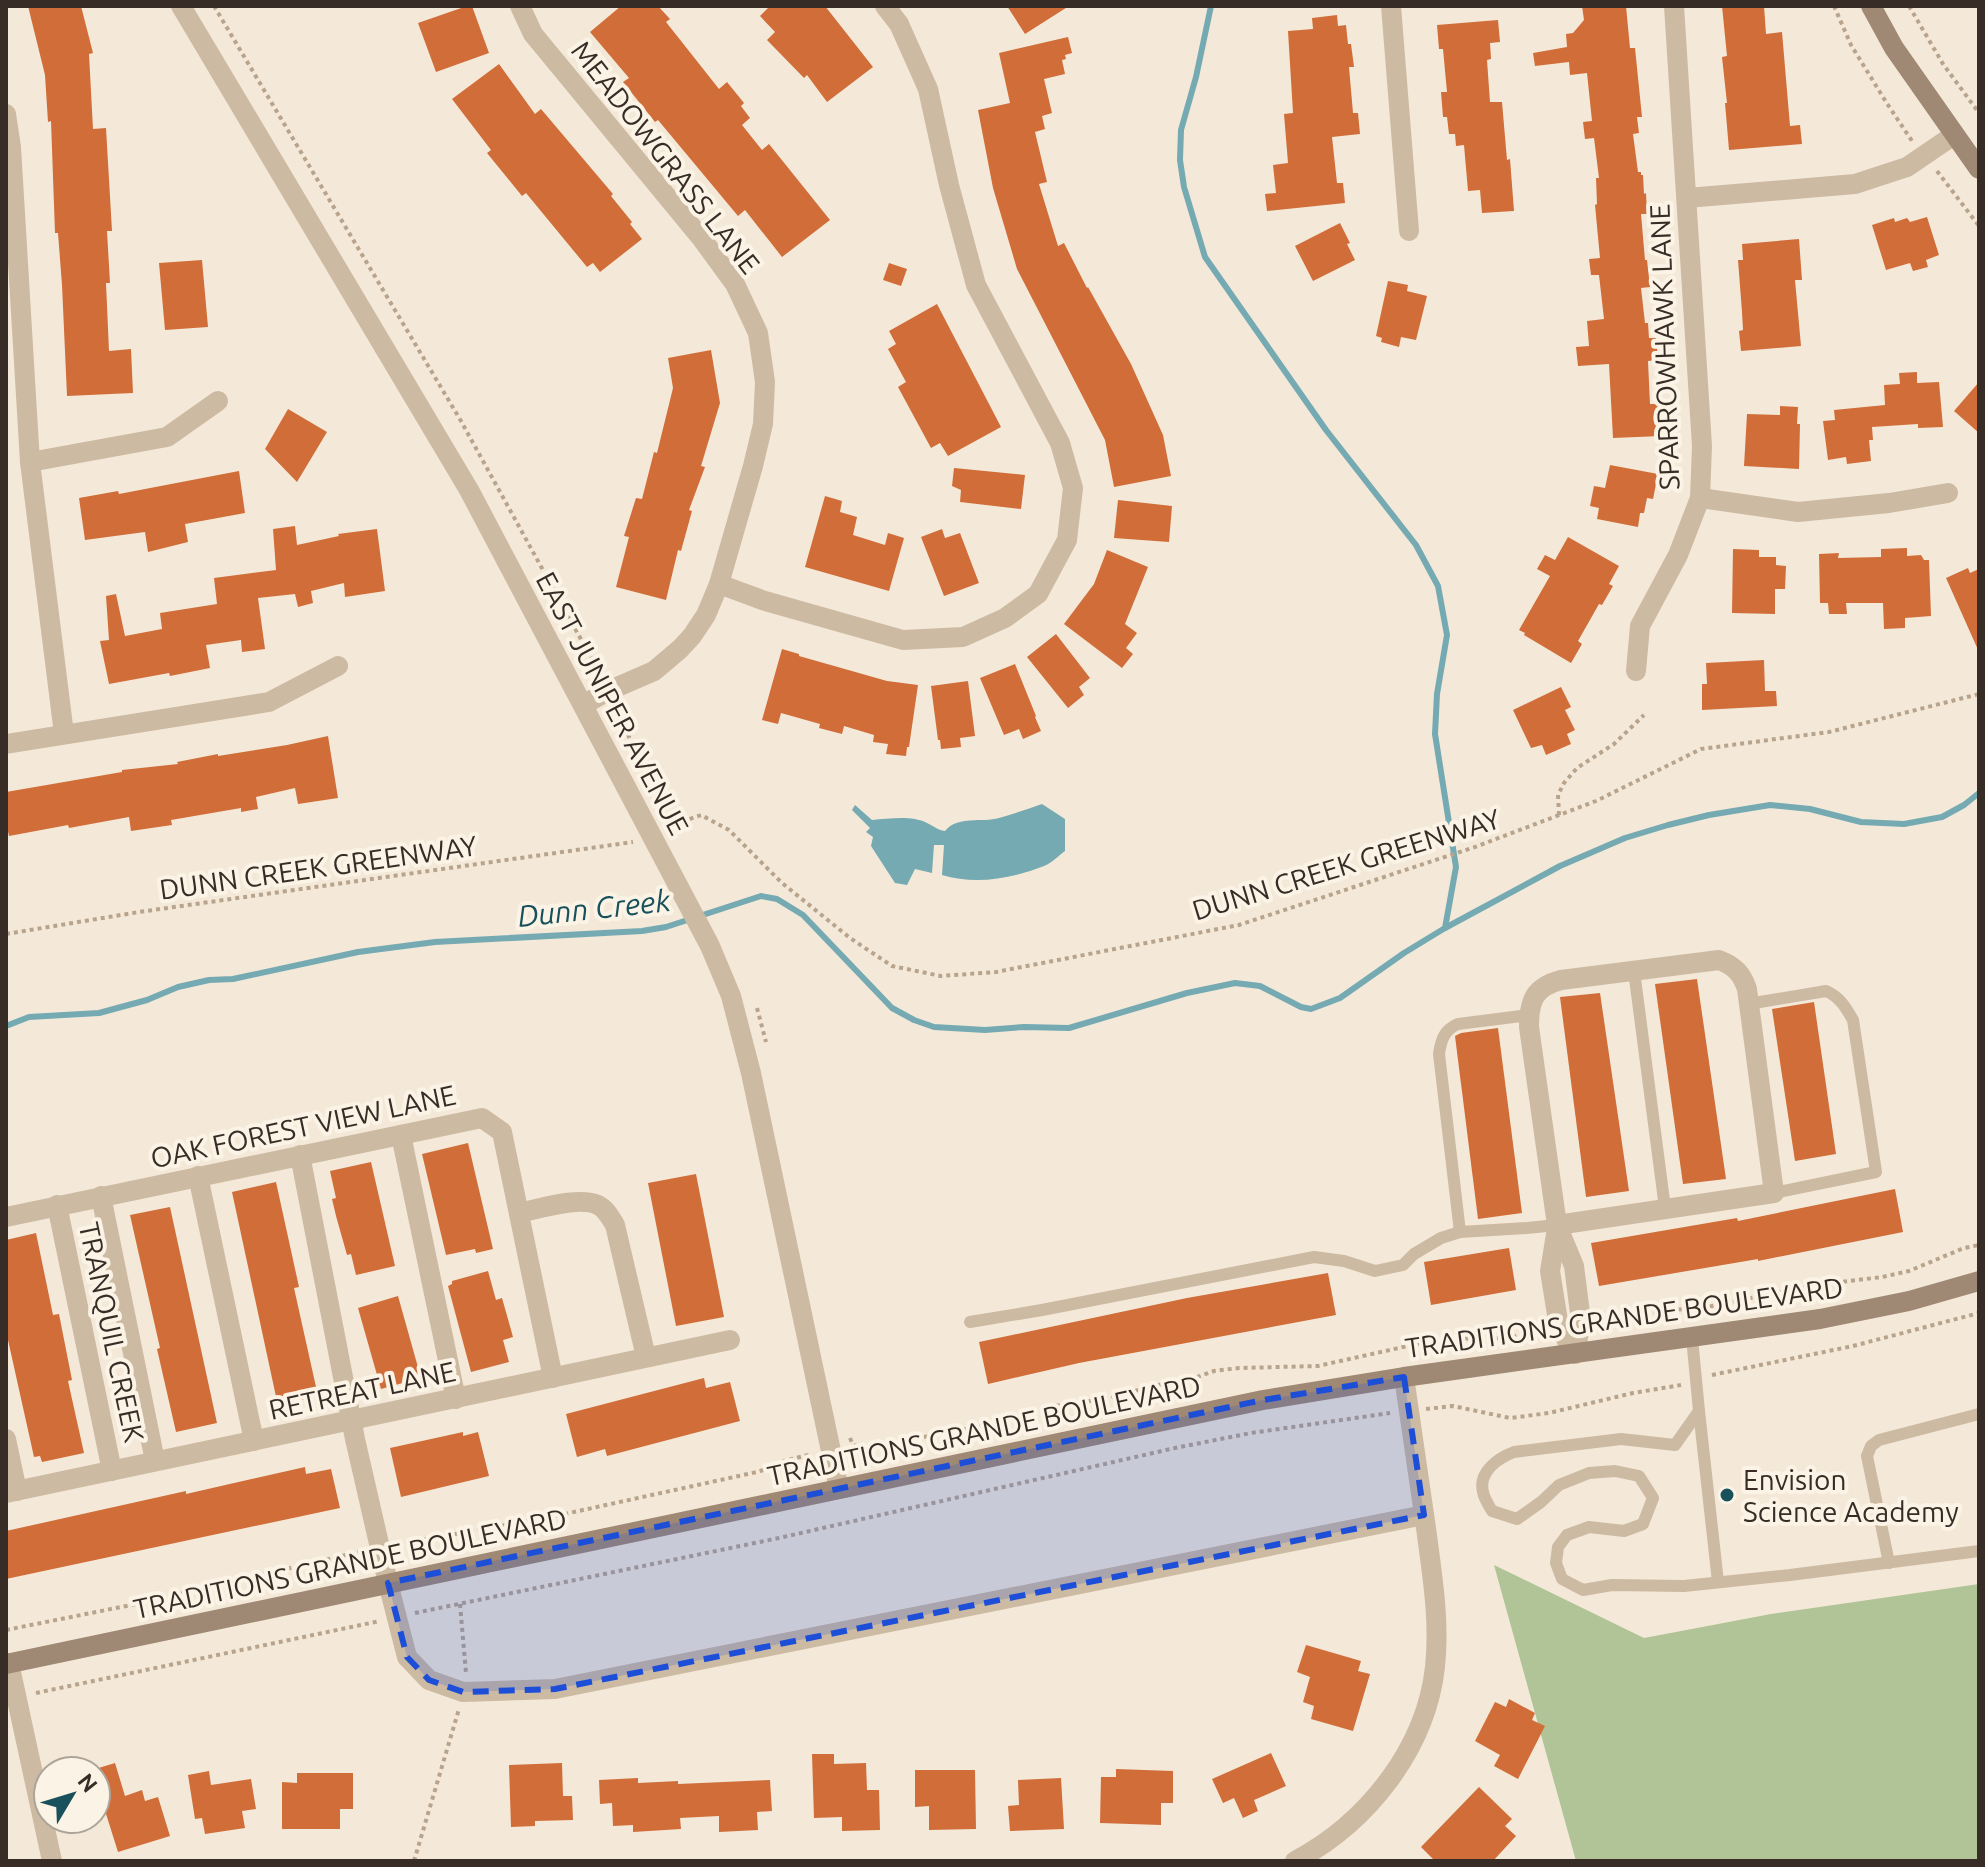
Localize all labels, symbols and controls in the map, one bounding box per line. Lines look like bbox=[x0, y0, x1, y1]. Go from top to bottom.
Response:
street label: MEADOWGRASS LANE bbox=[566, 35, 766, 279]
street label: SPARROWHAWK LANE bbox=[1644, 203, 1684, 491]
street label: EAST JUNIPER AVENUE bbox=[531, 566, 695, 840]
street label: DUNN CREEK GREENWAY bbox=[1188, 802, 1504, 926]
street label: DUNN CREEK GREENWAY bbox=[157, 829, 479, 905]
water label: Dunn Creek bbox=[516, 883, 673, 933]
street label: OAK FOREST VIEW LANE bbox=[148, 1078, 458, 1174]
street label: TRANQUIL CREEK bbox=[74, 1219, 150, 1445]
street label: TRADITIONS GRANDE BOULEVARD bbox=[1403, 1271, 1845, 1363]
street label: RETREAT LANE bbox=[266, 1355, 458, 1425]
street label: TRADITIONS GRANDE BOULEVARD bbox=[765, 1369, 1203, 1491]
place label: Envision Science Academy bbox=[1743, 1464, 1959, 1527]
marker: Envision Science Academy bbox=[1718, 1486, 1736, 1504]
street label: TRADITIONS GRANDE BOULEVARD bbox=[131, 1502, 569, 1624]
north arrow bbox=[32, 1755, 112, 1835]
text: N bbox=[73, 1768, 103, 1797]

